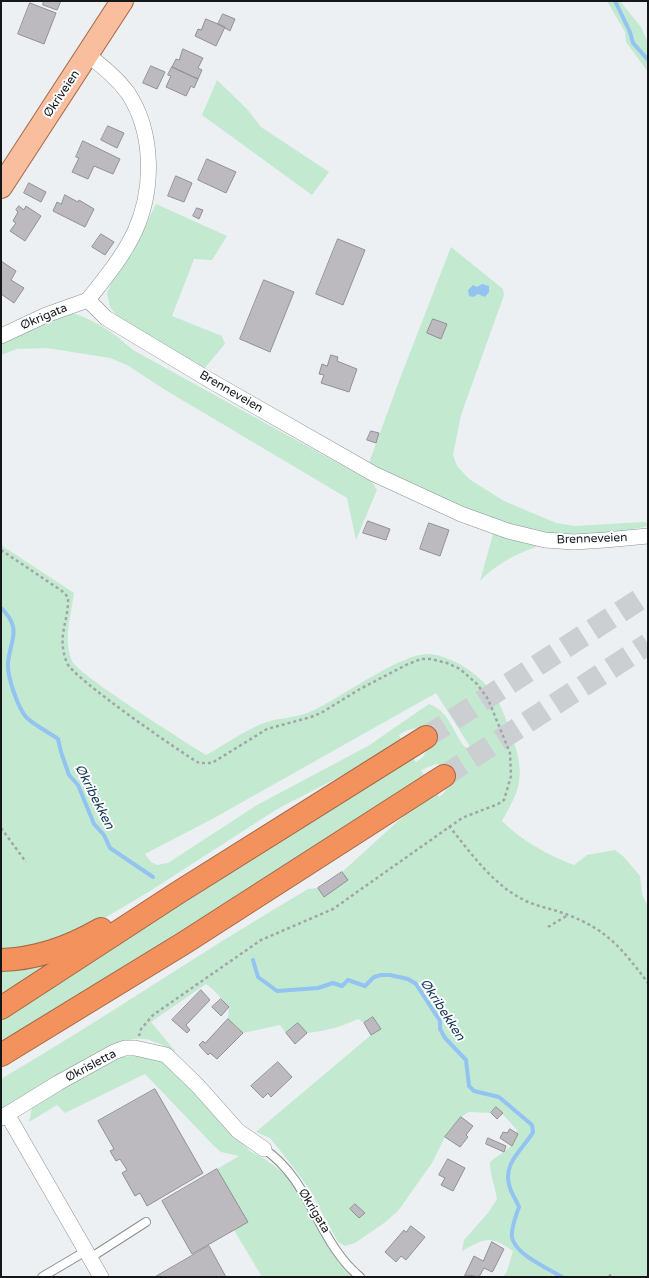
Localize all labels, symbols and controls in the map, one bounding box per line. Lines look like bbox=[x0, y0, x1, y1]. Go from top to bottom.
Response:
street label: Økriveien bbox=[41, 68, 83, 120]
street label: Økrigata bbox=[19, 301, 69, 333]
street label: Brenneveien bbox=[197, 368, 265, 416]
street label: Brenneveien bbox=[556, 531, 628, 547]
water label: Økribekken bbox=[71, 762, 117, 832]
water label: Økribekken bbox=[416, 976, 468, 1044]
street label: Økrisletta bbox=[63, 1047, 119, 1085]
street label: Økrigata bbox=[295, 1186, 333, 1236]

